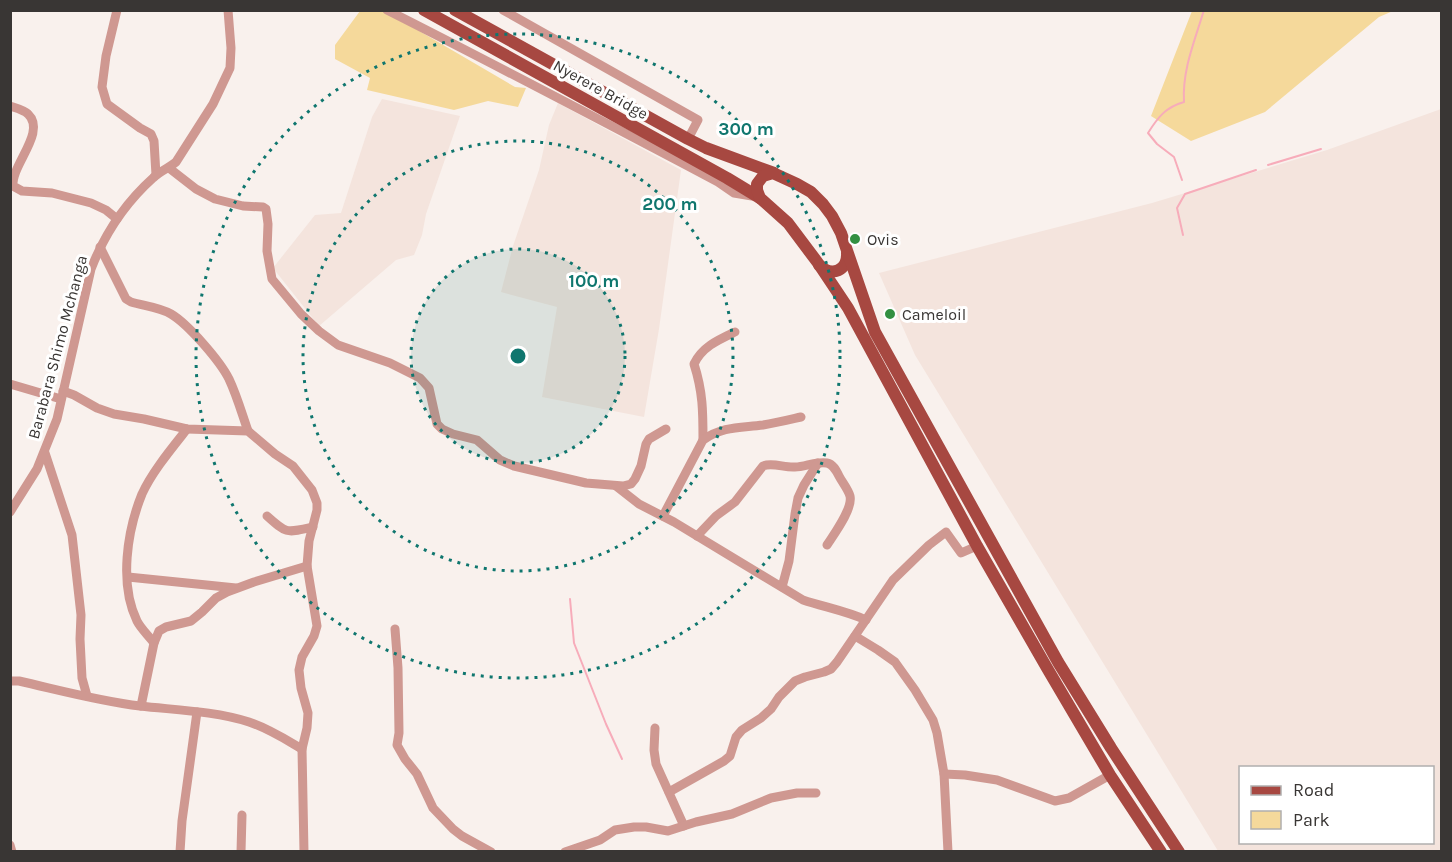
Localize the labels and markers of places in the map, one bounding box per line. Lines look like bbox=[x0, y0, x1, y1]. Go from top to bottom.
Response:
place label: Ovis bbox=[867, 230, 899, 249]
marker: Ovis bbox=[848, 232, 862, 246]
place label: Cameloil bbox=[902, 305, 966, 324]
marker: Cameloil bbox=[883, 307, 897, 321]
centre of rings bbox=[508, 346, 528, 366]

